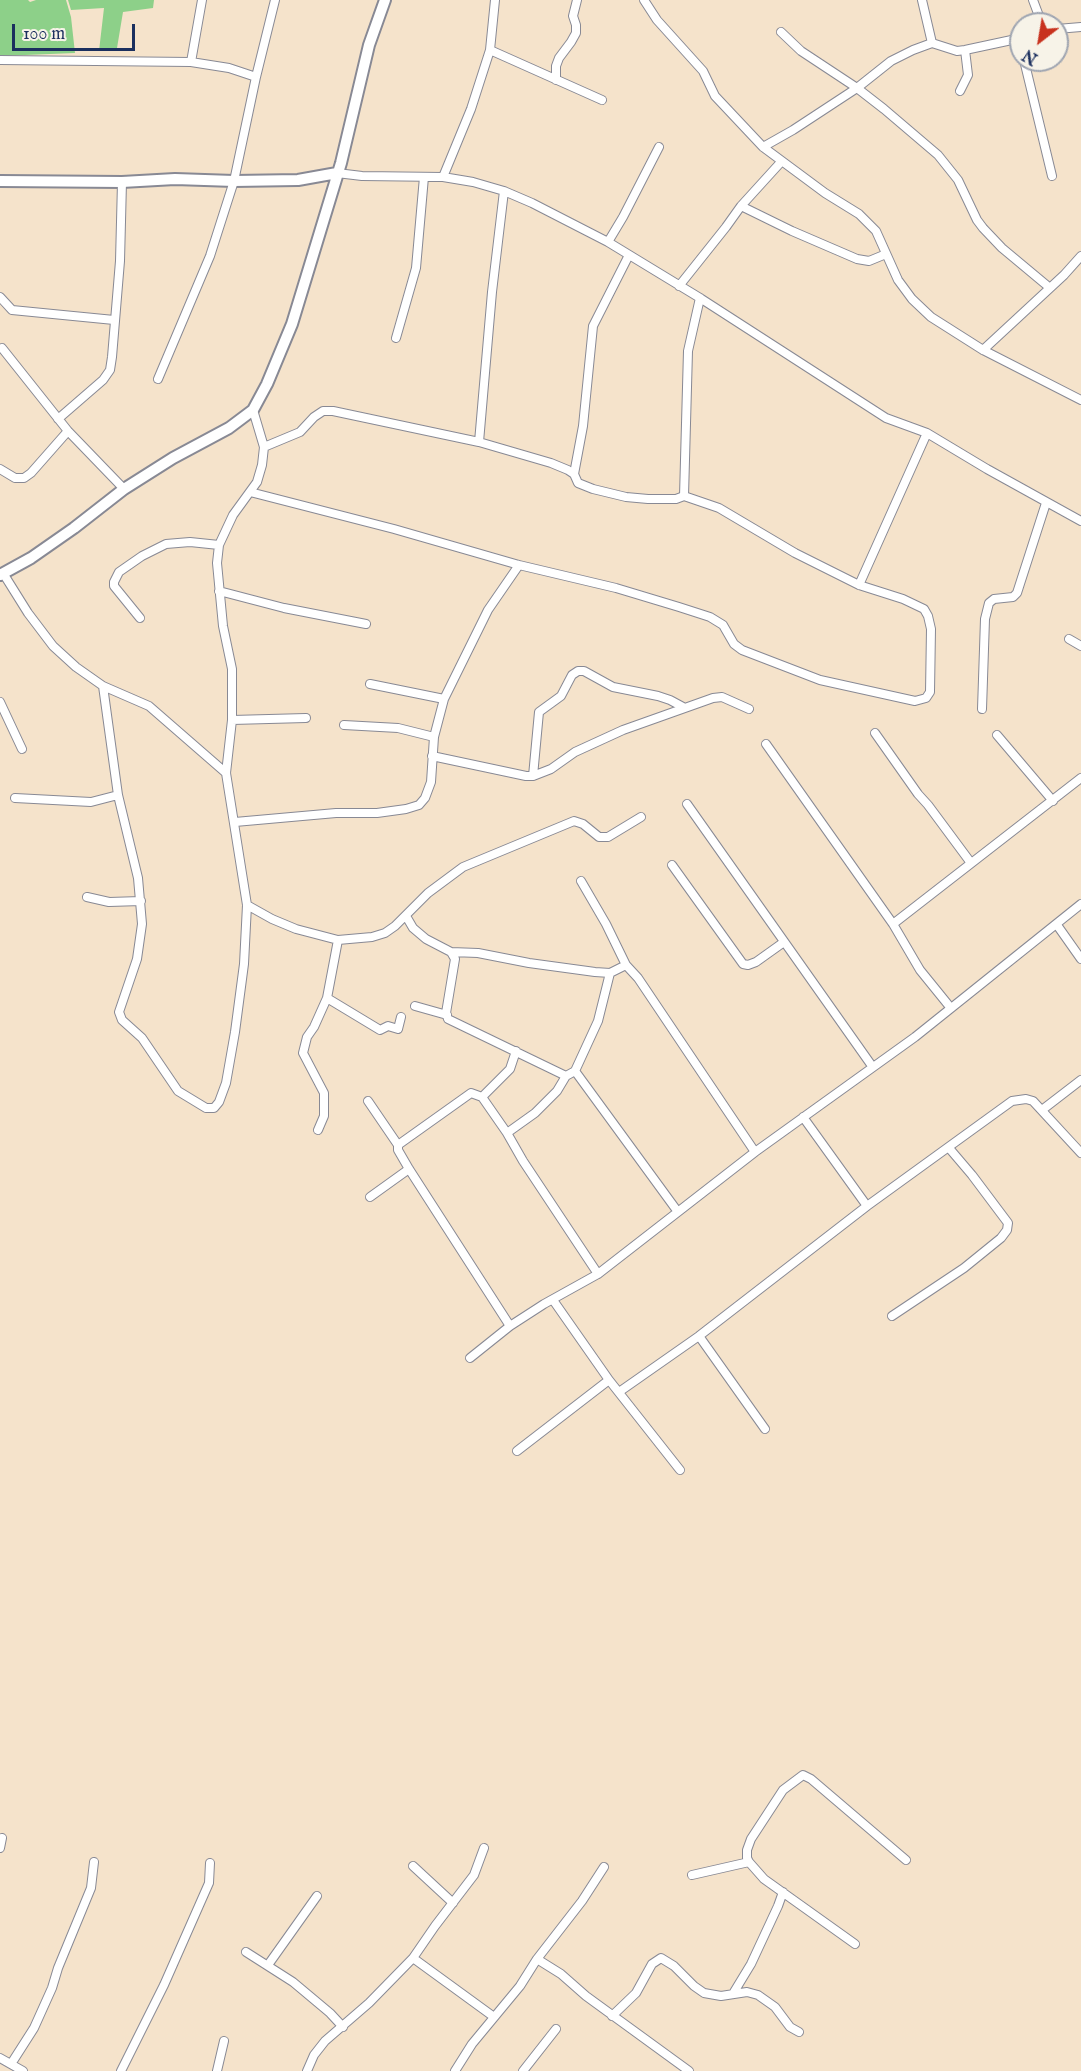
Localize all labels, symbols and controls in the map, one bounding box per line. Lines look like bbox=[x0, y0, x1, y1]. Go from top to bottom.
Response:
scale bar bbox=[15, 12, 138, 50]
north arrow bbox=[1009, 12, 1069, 72]
text: 100 m bbox=[23, 23, 65, 46]
text: N bbox=[1020, 44, 1042, 68]

